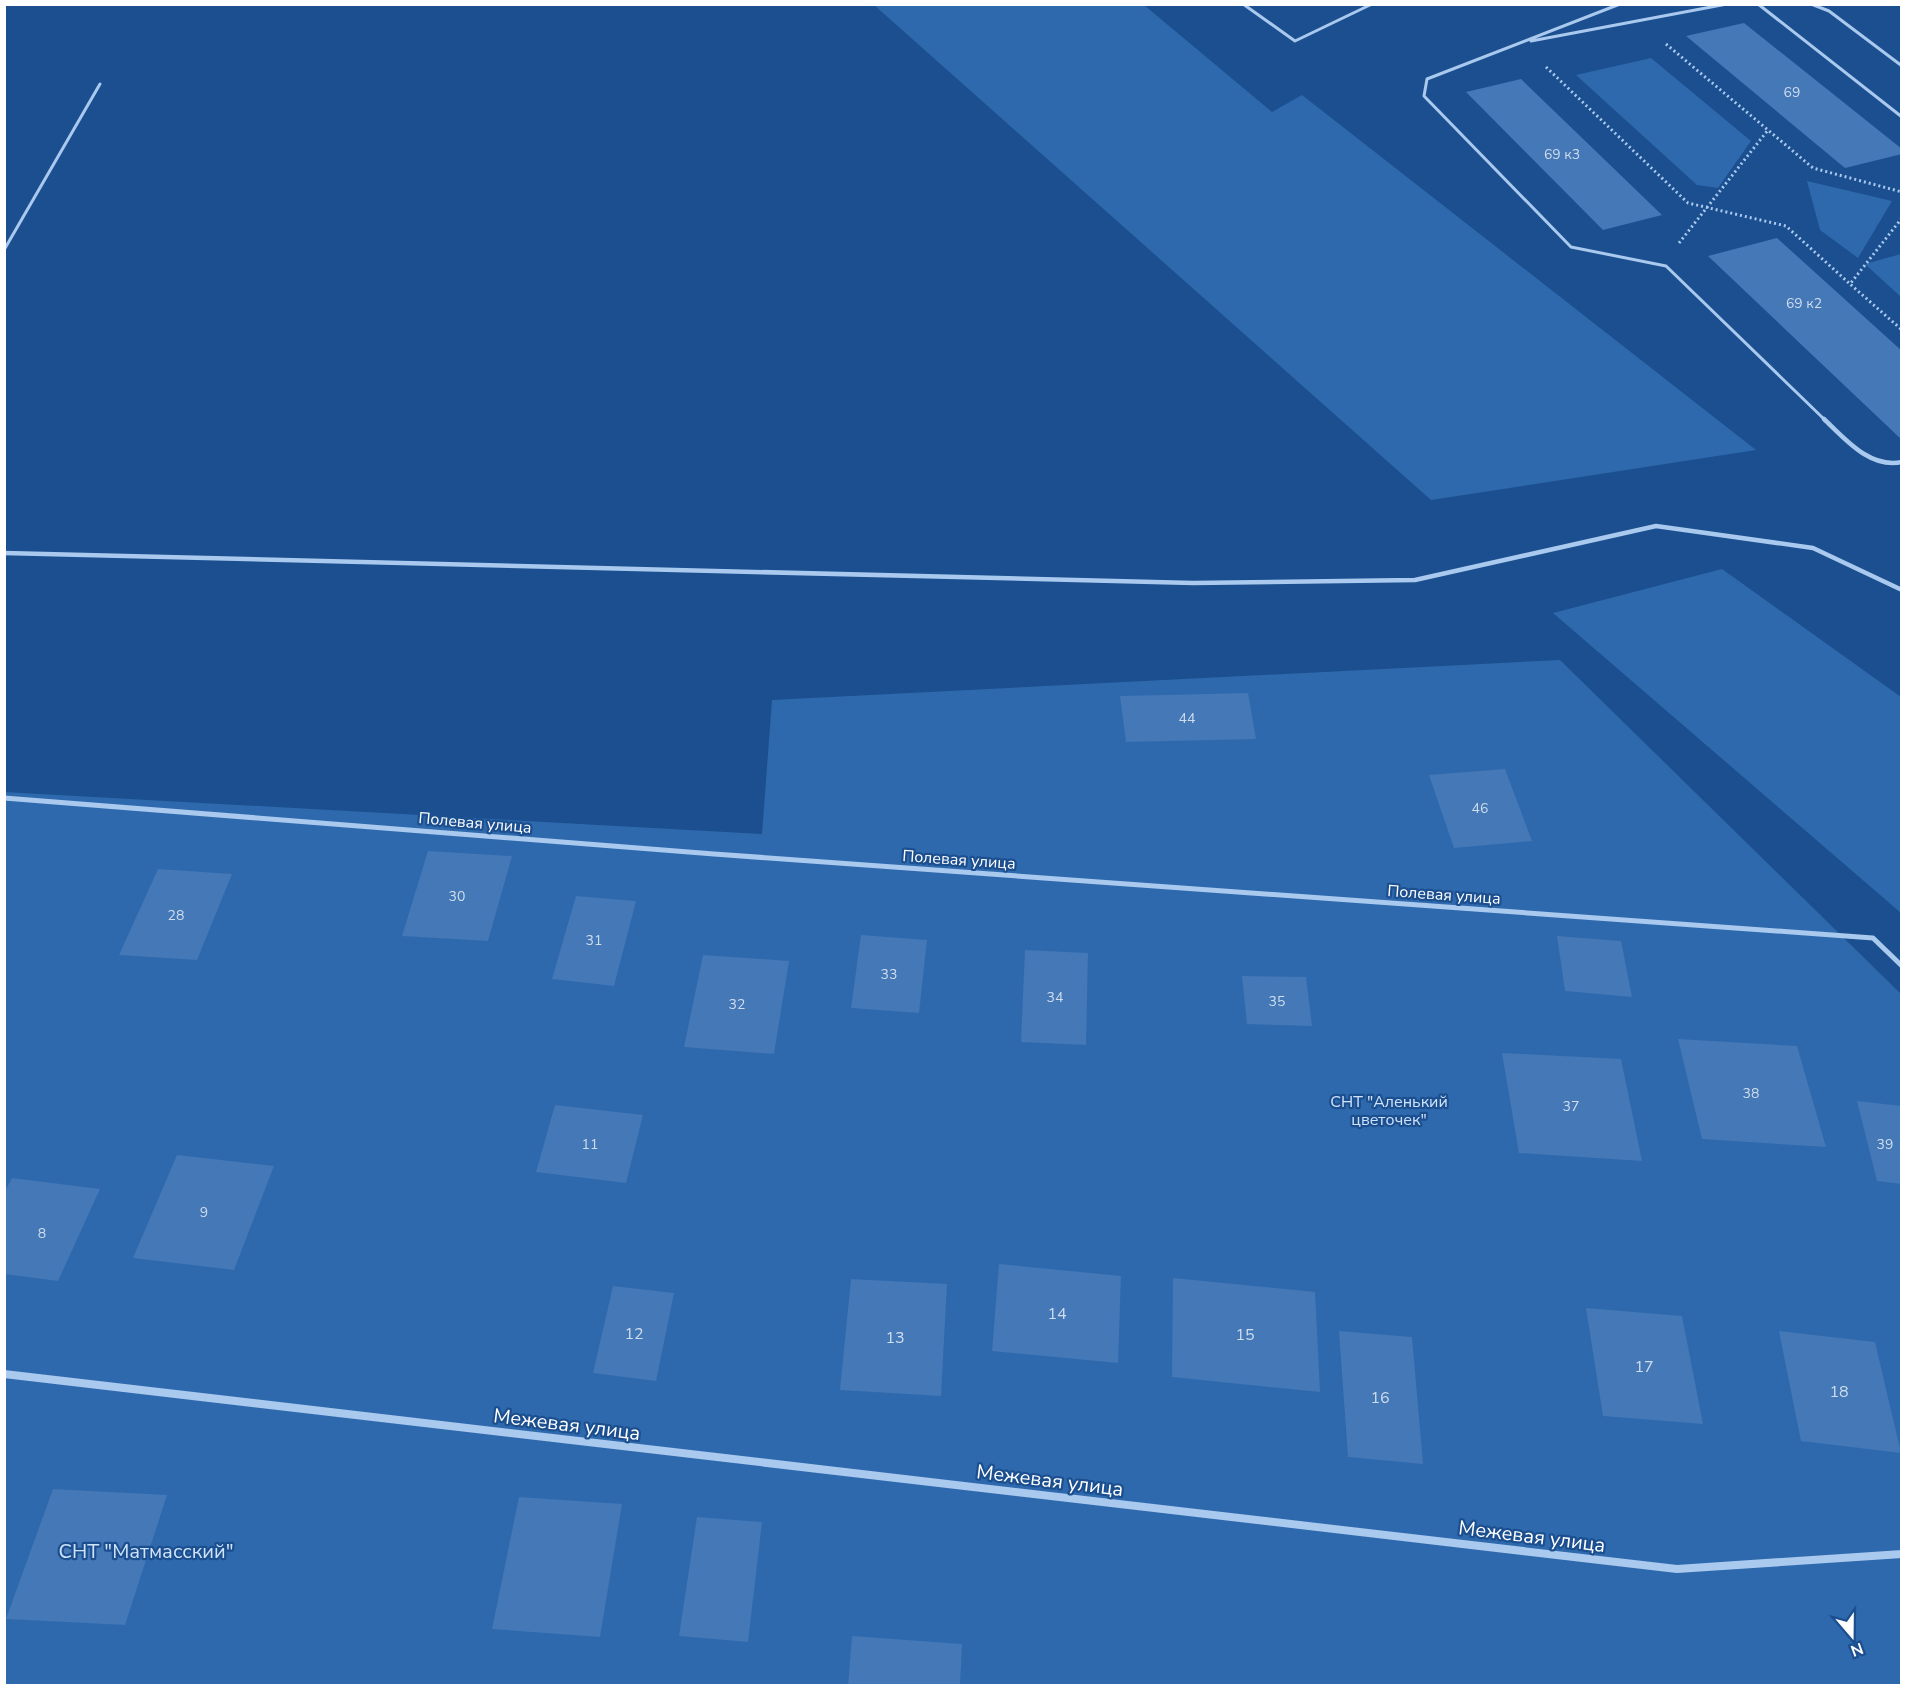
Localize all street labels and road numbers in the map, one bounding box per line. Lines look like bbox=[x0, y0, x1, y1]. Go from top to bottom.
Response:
street label: Полевая улица bbox=[417, 807, 532, 839]
street label: Полевая улица bbox=[902, 845, 1016, 875]
street label: Полевая улица bbox=[1387, 880, 1501, 910]
street label: Межевая улица bbox=[492, 1402, 642, 1447]
street label: Межевая улица bbox=[975, 1458, 1125, 1503]
street label: Межевая улица bbox=[1457, 1514, 1607, 1559]

